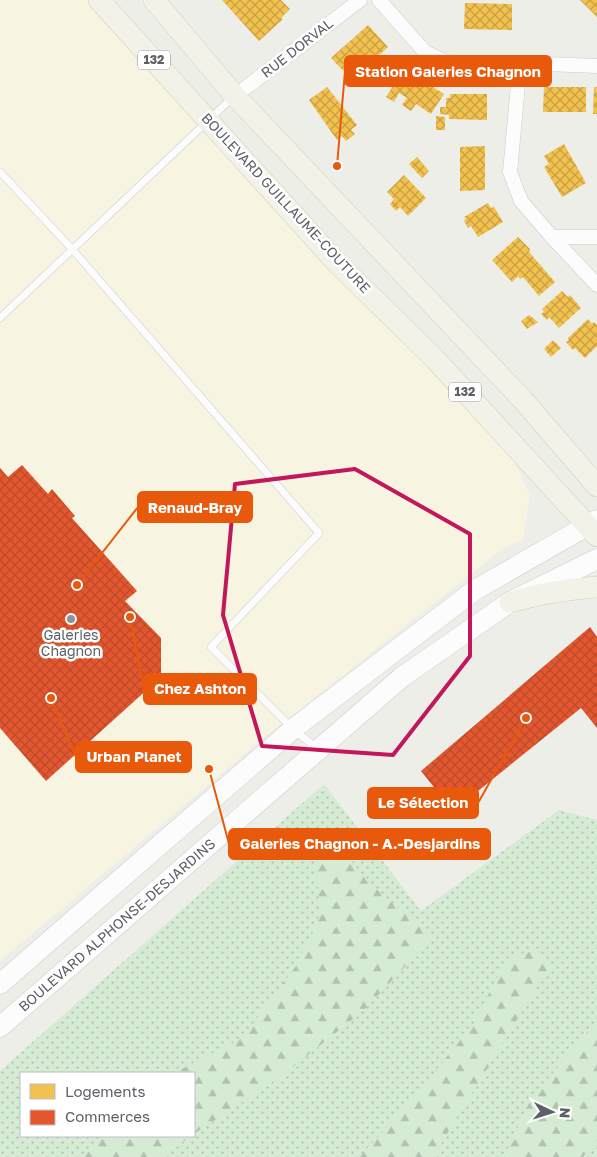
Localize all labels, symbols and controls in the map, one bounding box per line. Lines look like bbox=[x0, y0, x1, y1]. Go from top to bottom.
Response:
street label: RUE DORVAL bbox=[257, 14, 336, 81]
road number: 132 bbox=[138, 50, 170, 70]
callout: Station Galeries Chagnon bbox=[345, 56, 551, 86]
text: Station Galeries Chagnon bbox=[355, 62, 541, 80]
street label: BOULEVARD GUILLAUME-COUTURE bbox=[198, 109, 374, 296]
road number: 132 bbox=[449, 382, 481, 402]
callout: Renaud-Bray bbox=[138, 492, 252, 522]
text: Renaud-Bray bbox=[148, 498, 242, 516]
marker: Galeries Chagnon bbox=[65, 613, 77, 625]
place label: Galeries Chagnon bbox=[41, 626, 101, 659]
callout: Chez Ashton bbox=[144, 674, 256, 704]
text: Chez Ashton bbox=[154, 679, 246, 697]
callout: Urban Planet bbox=[76, 742, 191, 772]
text: Urban Planet bbox=[86, 747, 182, 765]
callout: Le Sélection bbox=[368, 788, 478, 818]
text: Le Sélection bbox=[378, 793, 468, 811]
callout: Galeries Chagnon - A.-Desjardins bbox=[229, 829, 490, 859]
street label: BOULEVARD ALPHONSE-DESJARDINS bbox=[15, 834, 219, 1015]
text: Galeries Chagnon - A.-Desjardins bbox=[240, 834, 481, 852]
legend bbox=[20, 1072, 195, 1137]
text: Logements bbox=[65, 1082, 145, 1100]
north arrow bbox=[527, 1087, 577, 1137]
text: Commerces bbox=[65, 1107, 150, 1125]
text: N bbox=[557, 1107, 574, 1119]

